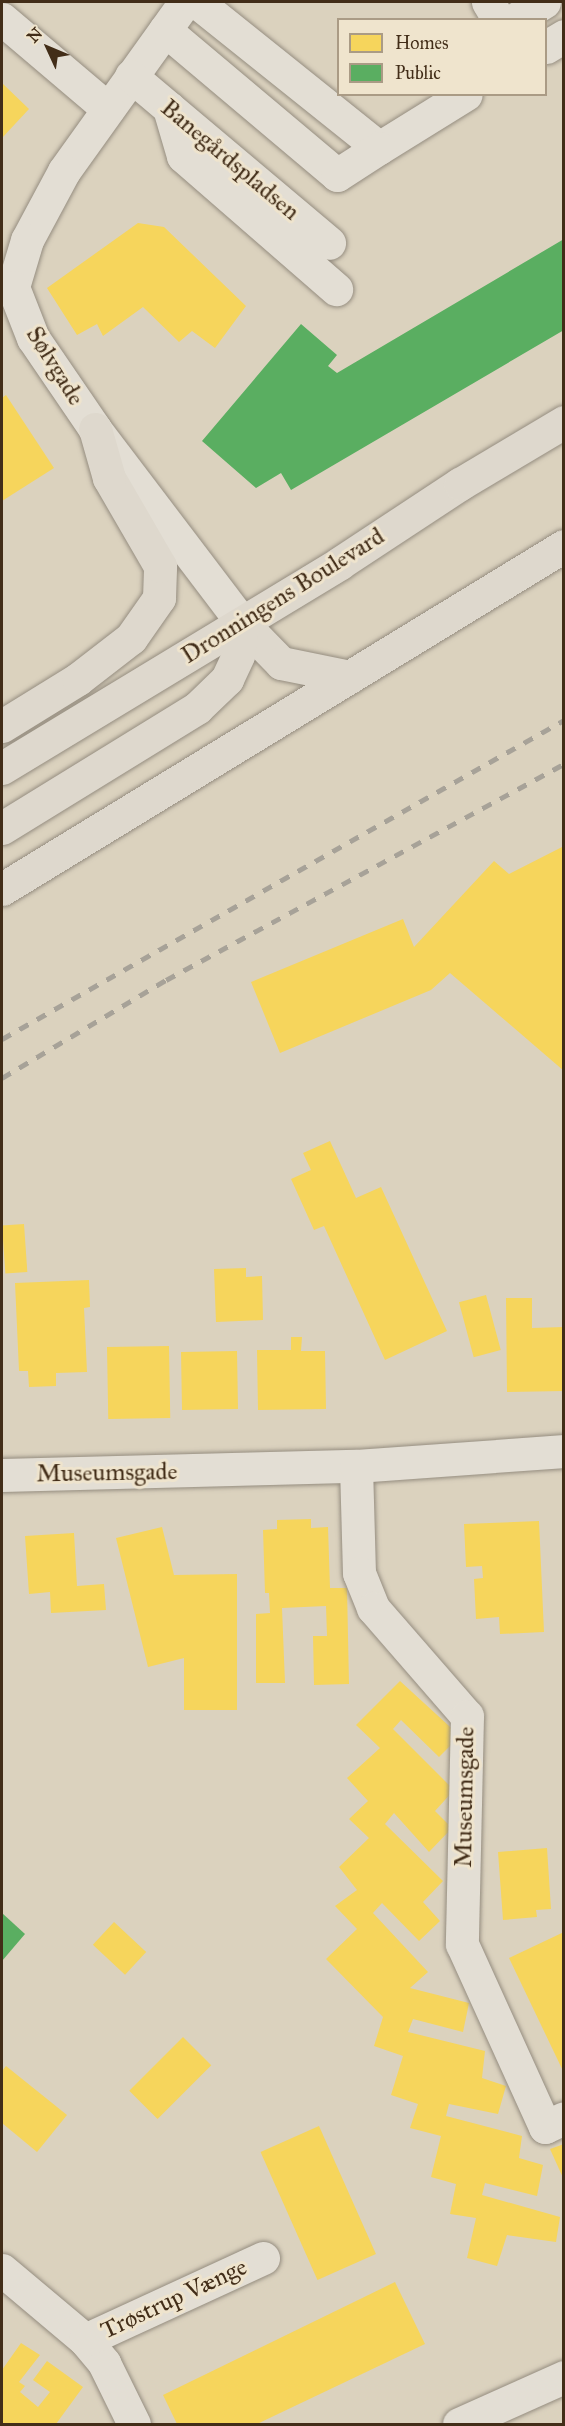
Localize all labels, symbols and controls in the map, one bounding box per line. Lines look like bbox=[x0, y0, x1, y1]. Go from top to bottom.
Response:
north arrow bbox=[18, 18, 78, 78]
legend bbox=[337, 18, 547, 96]
text: N bbox=[23, 24, 46, 47]
text: Homes bbox=[395, 32, 449, 54]
text: Public bbox=[395, 62, 441, 84]
street label: Banegårdspladsen bbox=[155, 94, 305, 226]
street label: Sølvgade bbox=[20, 321, 90, 411]
street label: Dronningens Boulevard bbox=[176, 522, 390, 670]
street label: Museumsgade bbox=[36, 1457, 178, 1489]
street label: Museumsgade bbox=[449, 1726, 481, 1868]
street label: Trøstrup Vænge bbox=[96, 2253, 252, 2345]

